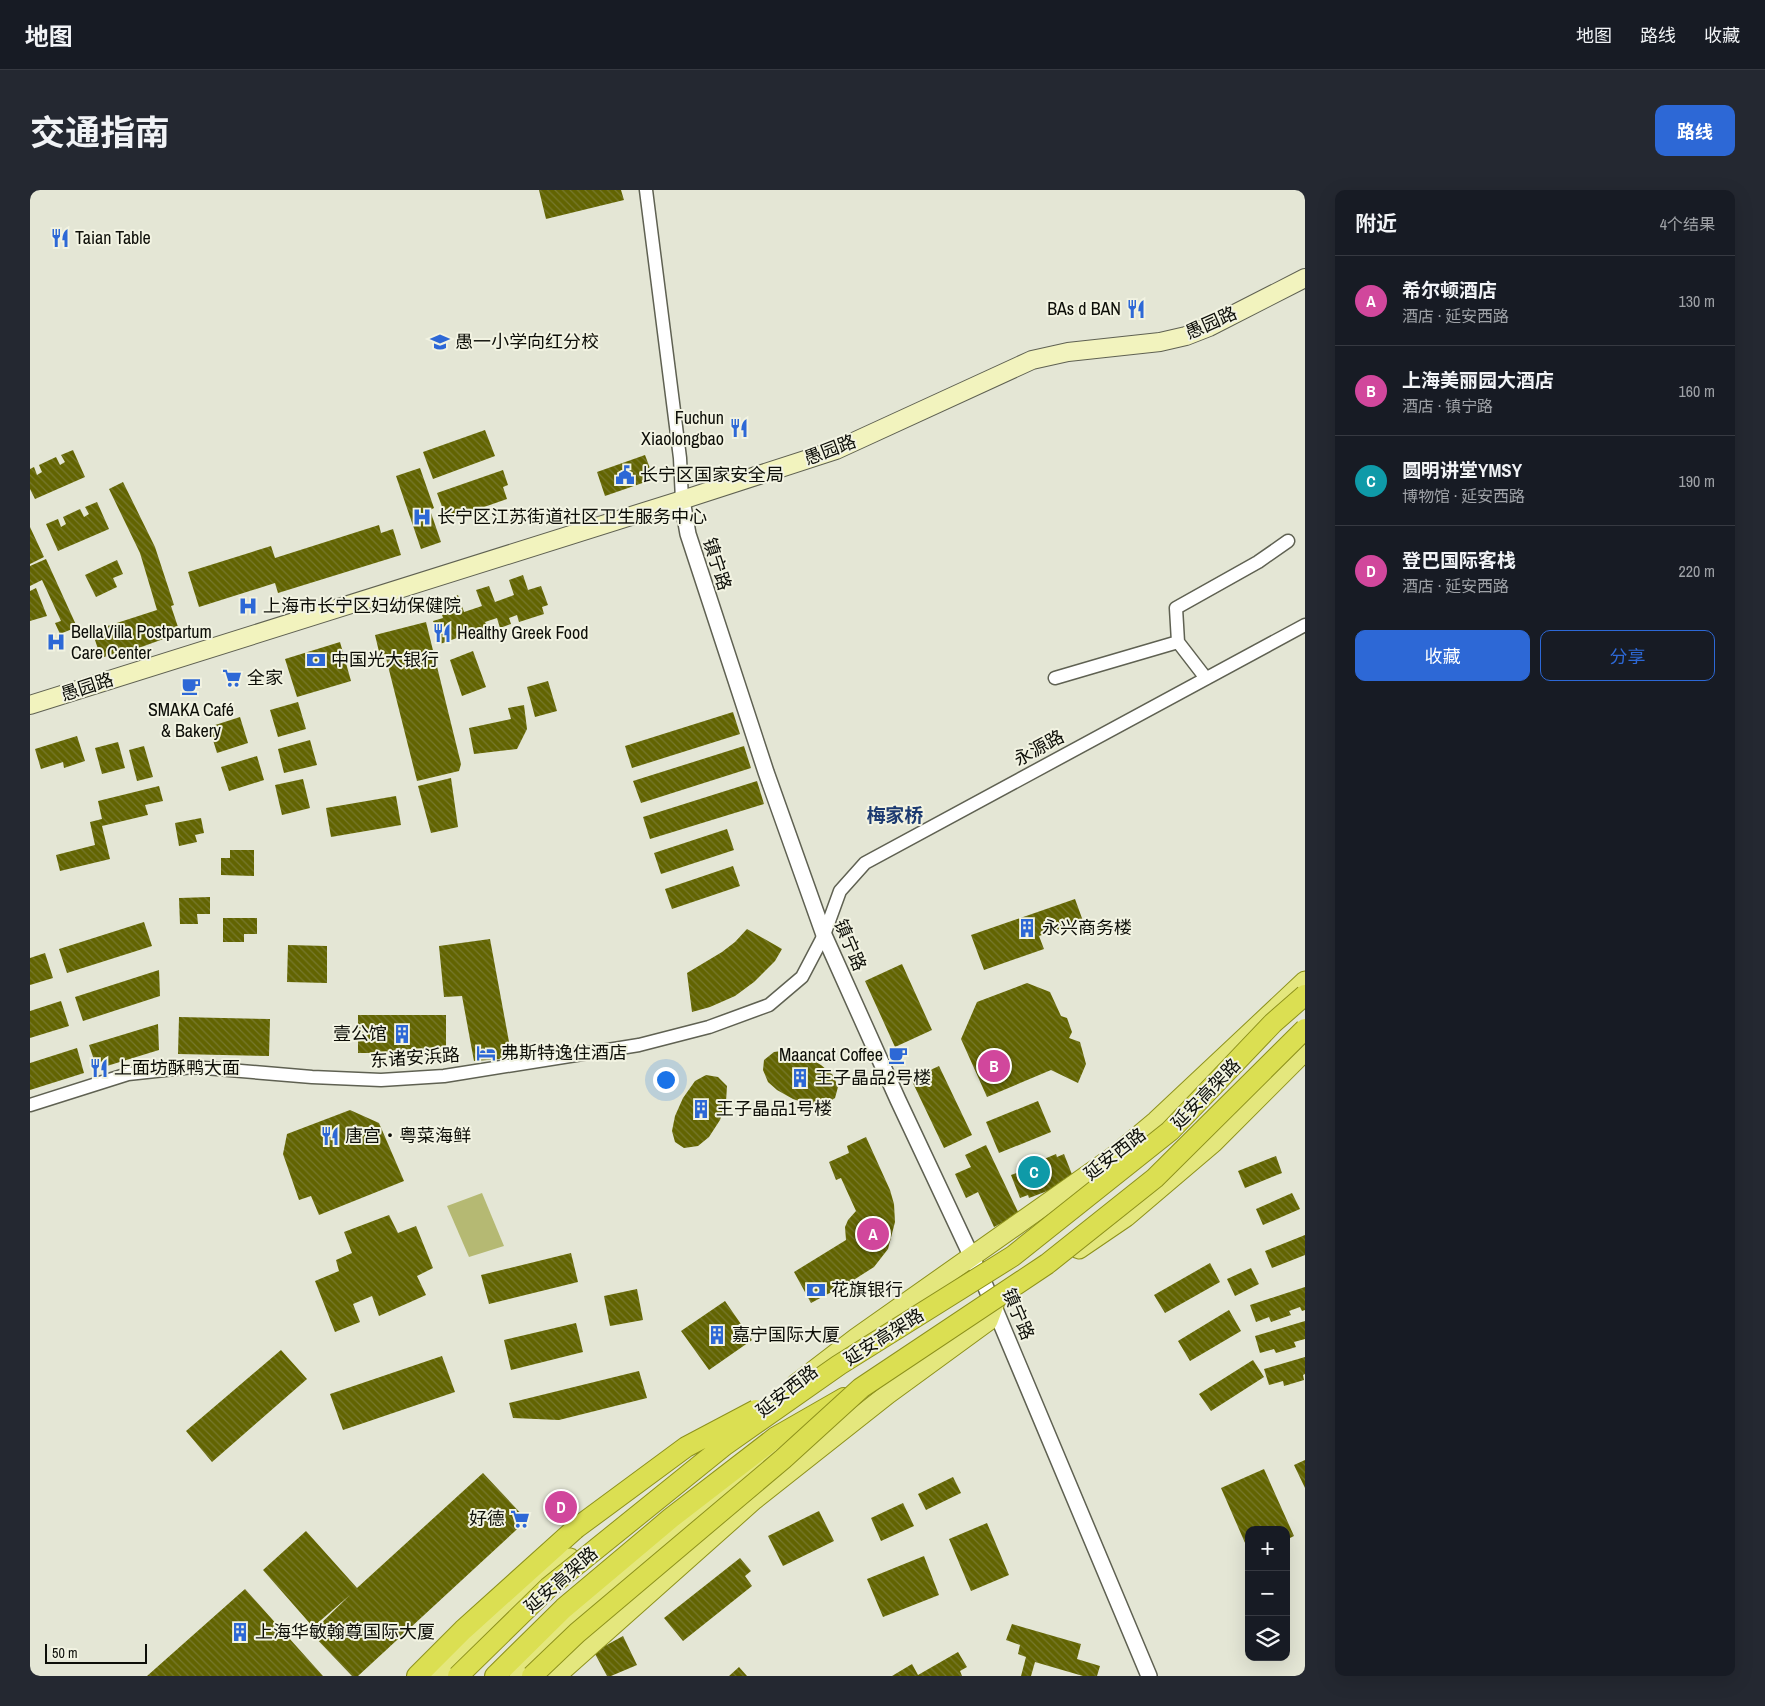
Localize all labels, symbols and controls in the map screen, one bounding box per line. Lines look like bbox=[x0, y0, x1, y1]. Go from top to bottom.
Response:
text: 地图 bbox=[25, 20, 73, 52]
text: 地图 bbox=[1576, 23, 1612, 48]
text: 路线 bbox=[1640, 23, 1676, 48]
text: 收藏 bbox=[1704, 23, 1740, 48]
button: 路线 bbox=[1655, 105, 1735, 156]
text: 交通指南 bbox=[30, 109, 170, 156]
text: 附近 bbox=[1355, 209, 1397, 238]
text: 4个结果 bbox=[1660, 213, 1715, 235]
place label: Taian Table bbox=[75, 225, 151, 250]
restaurant icon: Taian Table bbox=[49, 227, 71, 249]
text: 希尔顿酒店 bbox=[1402, 277, 1497, 303]
text: A bbox=[1366, 290, 1376, 312]
text: 130 m bbox=[1679, 290, 1715, 312]
place label: BAs d BAN bbox=[1047, 296, 1121, 321]
restaurant icon: BAs d BAN bbox=[1125, 298, 1147, 320]
street label: 愚园路 bbox=[1181, 300, 1241, 345]
text: 酒店 · 延安西路 bbox=[1402, 305, 1509, 327]
place label: 愚一小学向红分校 bbox=[455, 329, 599, 354]
school or university icon: 愚一小学向红分校 bbox=[429, 331, 451, 353]
text: 上海美丽园大酒店 bbox=[1402, 367, 1554, 393]
text: B bbox=[1366, 380, 1376, 402]
text: 160 m bbox=[1679, 380, 1715, 402]
text: 酒店 · 镇宁路 bbox=[1402, 395, 1493, 417]
place label: Fuchun Xiaolongbao bbox=[641, 405, 724, 451]
restaurant icon: Fuchun Xiaolongbao bbox=[728, 417, 750, 439]
street label: 愚园路 bbox=[800, 428, 860, 471]
text: 圆明讲堂YMSY bbox=[1402, 457, 1522, 483]
place label: 长宁区国家安全局 bbox=[640, 462, 784, 487]
public building icon: 长宁区国家安全局 bbox=[614, 464, 636, 486]
text: C bbox=[1366, 470, 1376, 492]
text: 190 m bbox=[1679, 470, 1715, 492]
text: 博物馆 · 延安西路 bbox=[1402, 485, 1525, 507]
place label: 长宁区江苏街道社区卫生服务中心 bbox=[437, 504, 707, 529]
hospital icon: 长宁区江苏街道社区卫生服务中心 bbox=[411, 506, 433, 528]
street label: 镇宁路 bbox=[697, 534, 738, 593]
text: 登巴国际客栈 bbox=[1402, 547, 1516, 573]
text: D bbox=[1366, 560, 1376, 582]
text: 220 m bbox=[1679, 560, 1715, 582]
text: 酒店 · 延安西路 bbox=[1402, 575, 1509, 597]
place label: 上海市长宁区妇幼保健院 bbox=[263, 593, 461, 618]
hospital icon: 上海市长宁区妇幼保健院 bbox=[237, 595, 259, 617]
place label: BellaVilla Postpartum Care Center bbox=[71, 619, 212, 665]
place label: Healthy Greek Food bbox=[457, 620, 588, 645]
restaurant icon: Healthy Greek Food bbox=[431, 622, 453, 644]
button: 收藏 bbox=[1355, 630, 1530, 681]
button: 分享 bbox=[1540, 630, 1715, 681]
hospital icon: BellaVilla Postpartum Care Center bbox=[45, 631, 67, 653]
place label: 中国光大银行 bbox=[331, 647, 439, 672]
bank icon: 中国光大银行 bbox=[305, 649, 327, 671]
place label: 全家 bbox=[247, 665, 283, 690]
street label: 愚园路 bbox=[57, 666, 116, 707]
supermarket icon: 全家 bbox=[221, 667, 243, 689]
cafe icon: SMAKA Café & Bakery bbox=[180, 675, 202, 697]
place label: SMAKA Café & Bakery bbox=[148, 697, 234, 743]
street label: 永源路 bbox=[1009, 724, 1068, 772]
district label: 梅家桥 bbox=[866, 802, 924, 828]
street label: 镇宁路 bbox=[828, 915, 873, 975]
place label: 永兴商务楼 bbox=[1042, 915, 1132, 940]
building icon: 永兴商务楼 bbox=[1016, 917, 1038, 939]
place label: 壹公馆 bbox=[333, 1021, 387, 1046]
building icon: 壹公馆 bbox=[391, 1023, 413, 1045]
place label: 弗斯特逸住酒店 bbox=[501, 1040, 627, 1065]
street label: 东诸安浜路 bbox=[369, 1042, 461, 1073]
hotel icon: 弗斯特逸住酒店 bbox=[475, 1042, 497, 1064]
place label: Maancat Coffee bbox=[779, 1042, 883, 1067]
cafe icon: Maancat Coffee bbox=[887, 1044, 909, 1066]
pin: B bbox=[978, 1047, 1010, 1085]
street label: 延安高架路 bbox=[1165, 1053, 1246, 1135]
place label: 上面坊酥鸭大面 bbox=[114, 1055, 240, 1080]
restaurant icon: 上面坊酥鸭大面 bbox=[88, 1057, 110, 1079]
place label: 王子晶品2号楼 bbox=[815, 1065, 931, 1090]
your location bbox=[653, 1067, 679, 1093]
building icon: 王子晶品2号楼 bbox=[789, 1067, 811, 1089]
place label: 王子晶品1号楼 bbox=[716, 1096, 832, 1121]
building icon: 王子晶品1号楼 bbox=[690, 1098, 712, 1120]
street label: 延安西路 bbox=[1079, 1122, 1151, 1186]
place label: 唐宫・粤菜海鲜 bbox=[345, 1123, 471, 1148]
restaurant icon: 唐宫・粤菜海鲜 bbox=[319, 1125, 341, 1147]
pin: C bbox=[1018, 1153, 1050, 1191]
pin: A bbox=[857, 1215, 889, 1253]
place label: 花旗银行 bbox=[831, 1277, 903, 1302]
bank icon: 花旗银行 bbox=[805, 1279, 827, 1301]
street label: 镇宁路 bbox=[996, 1284, 1041, 1344]
street label: 延安高架路 bbox=[839, 1302, 929, 1371]
place label: 嘉宁国际大厦 bbox=[732, 1322, 840, 1347]
building icon: 嘉宁国际大厦 bbox=[706, 1324, 728, 1346]
street label: 延安西路 bbox=[751, 1359, 823, 1423]
pin: D bbox=[545, 1488, 577, 1526]
place label: 好德 bbox=[469, 1506, 505, 1531]
supermarket icon: 好德 bbox=[509, 1508, 531, 1530]
map controls bbox=[1245, 1526, 1290, 1661]
button: + bbox=[1245, 1526, 1290, 1571]
street label: 延安高架路 bbox=[519, 1541, 603, 1619]
button: − bbox=[1245, 1571, 1290, 1616]
button: layers bbox=[1245, 1616, 1290, 1661]
place label: 上海华敏翰尊国际大厦 bbox=[255, 1619, 435, 1644]
building icon: 上海华敏翰尊国际大厦 bbox=[229, 1621, 251, 1643]
scale bar bbox=[45, 1641, 148, 1664]
text: 50 m bbox=[52, 1644, 78, 1662]

